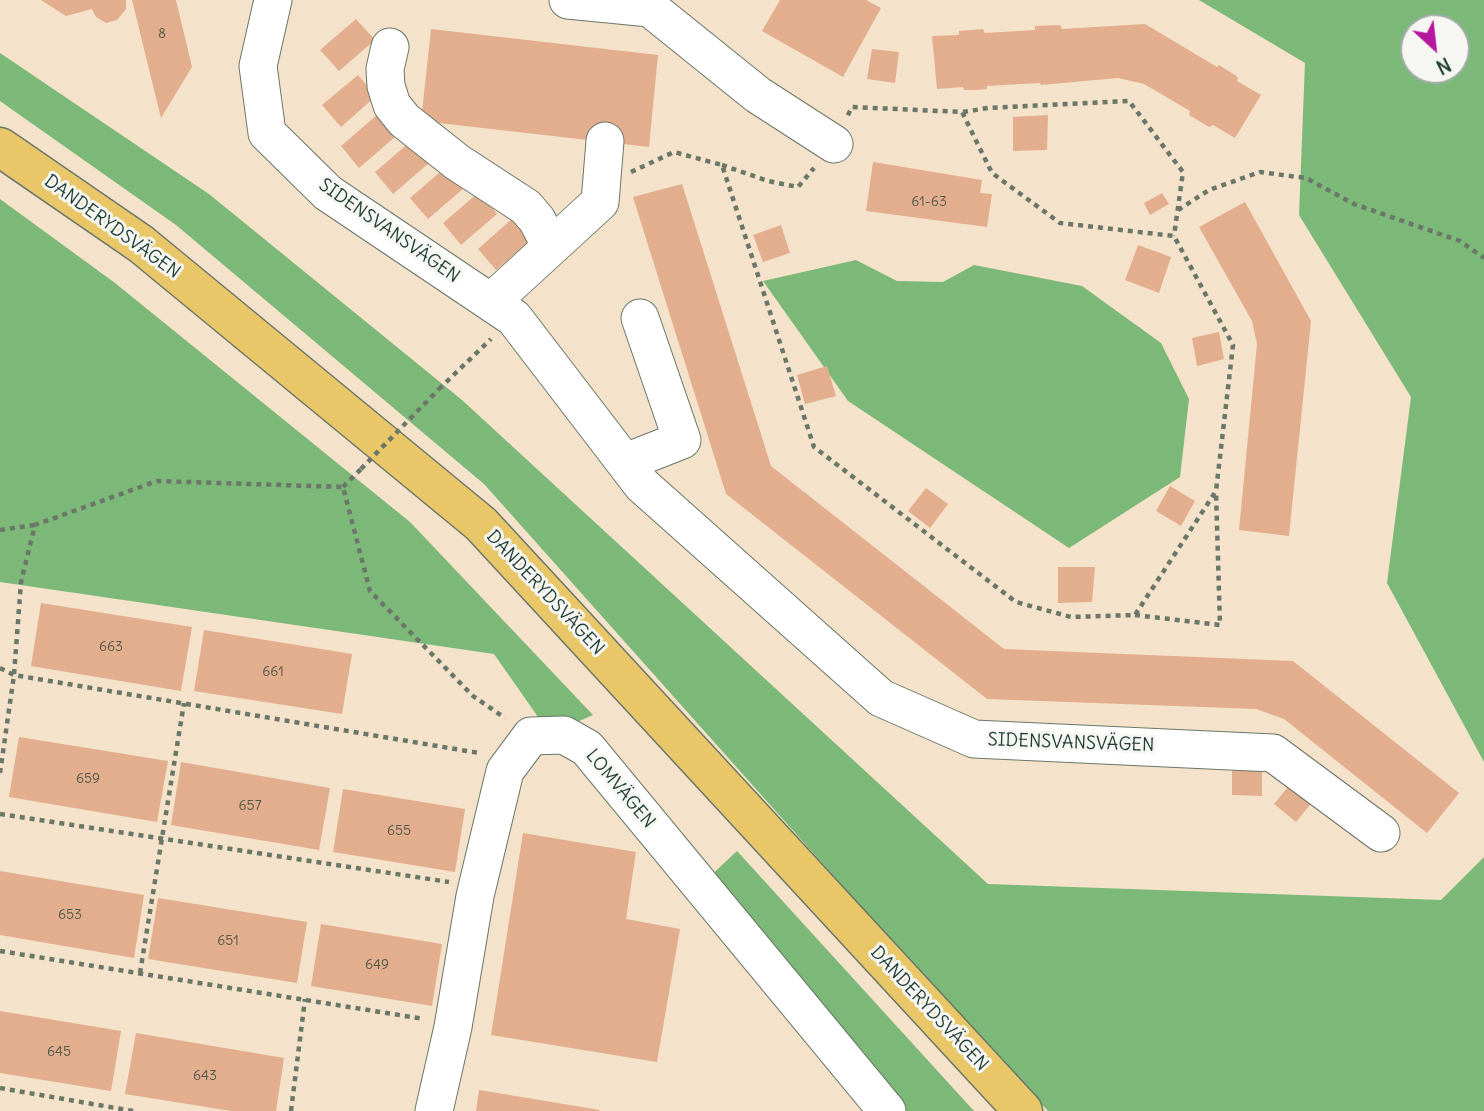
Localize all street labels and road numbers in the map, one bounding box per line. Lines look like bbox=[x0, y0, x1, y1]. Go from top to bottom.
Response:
street label: DANDERYDSVÄGEN bbox=[40, 171, 184, 283]
street label: SIDENSVANSVÄGEN bbox=[315, 174, 463, 288]
street label: DANDERYDSVÄGEN bbox=[482, 526, 608, 660]
street label: SIDENSVANSVÄGEN bbox=[987, 729, 1155, 757]
street label: LOMVÄGEN bbox=[581, 745, 659, 833]
street label: DANDERYDSVÄGEN bbox=[866, 942, 992, 1076]

